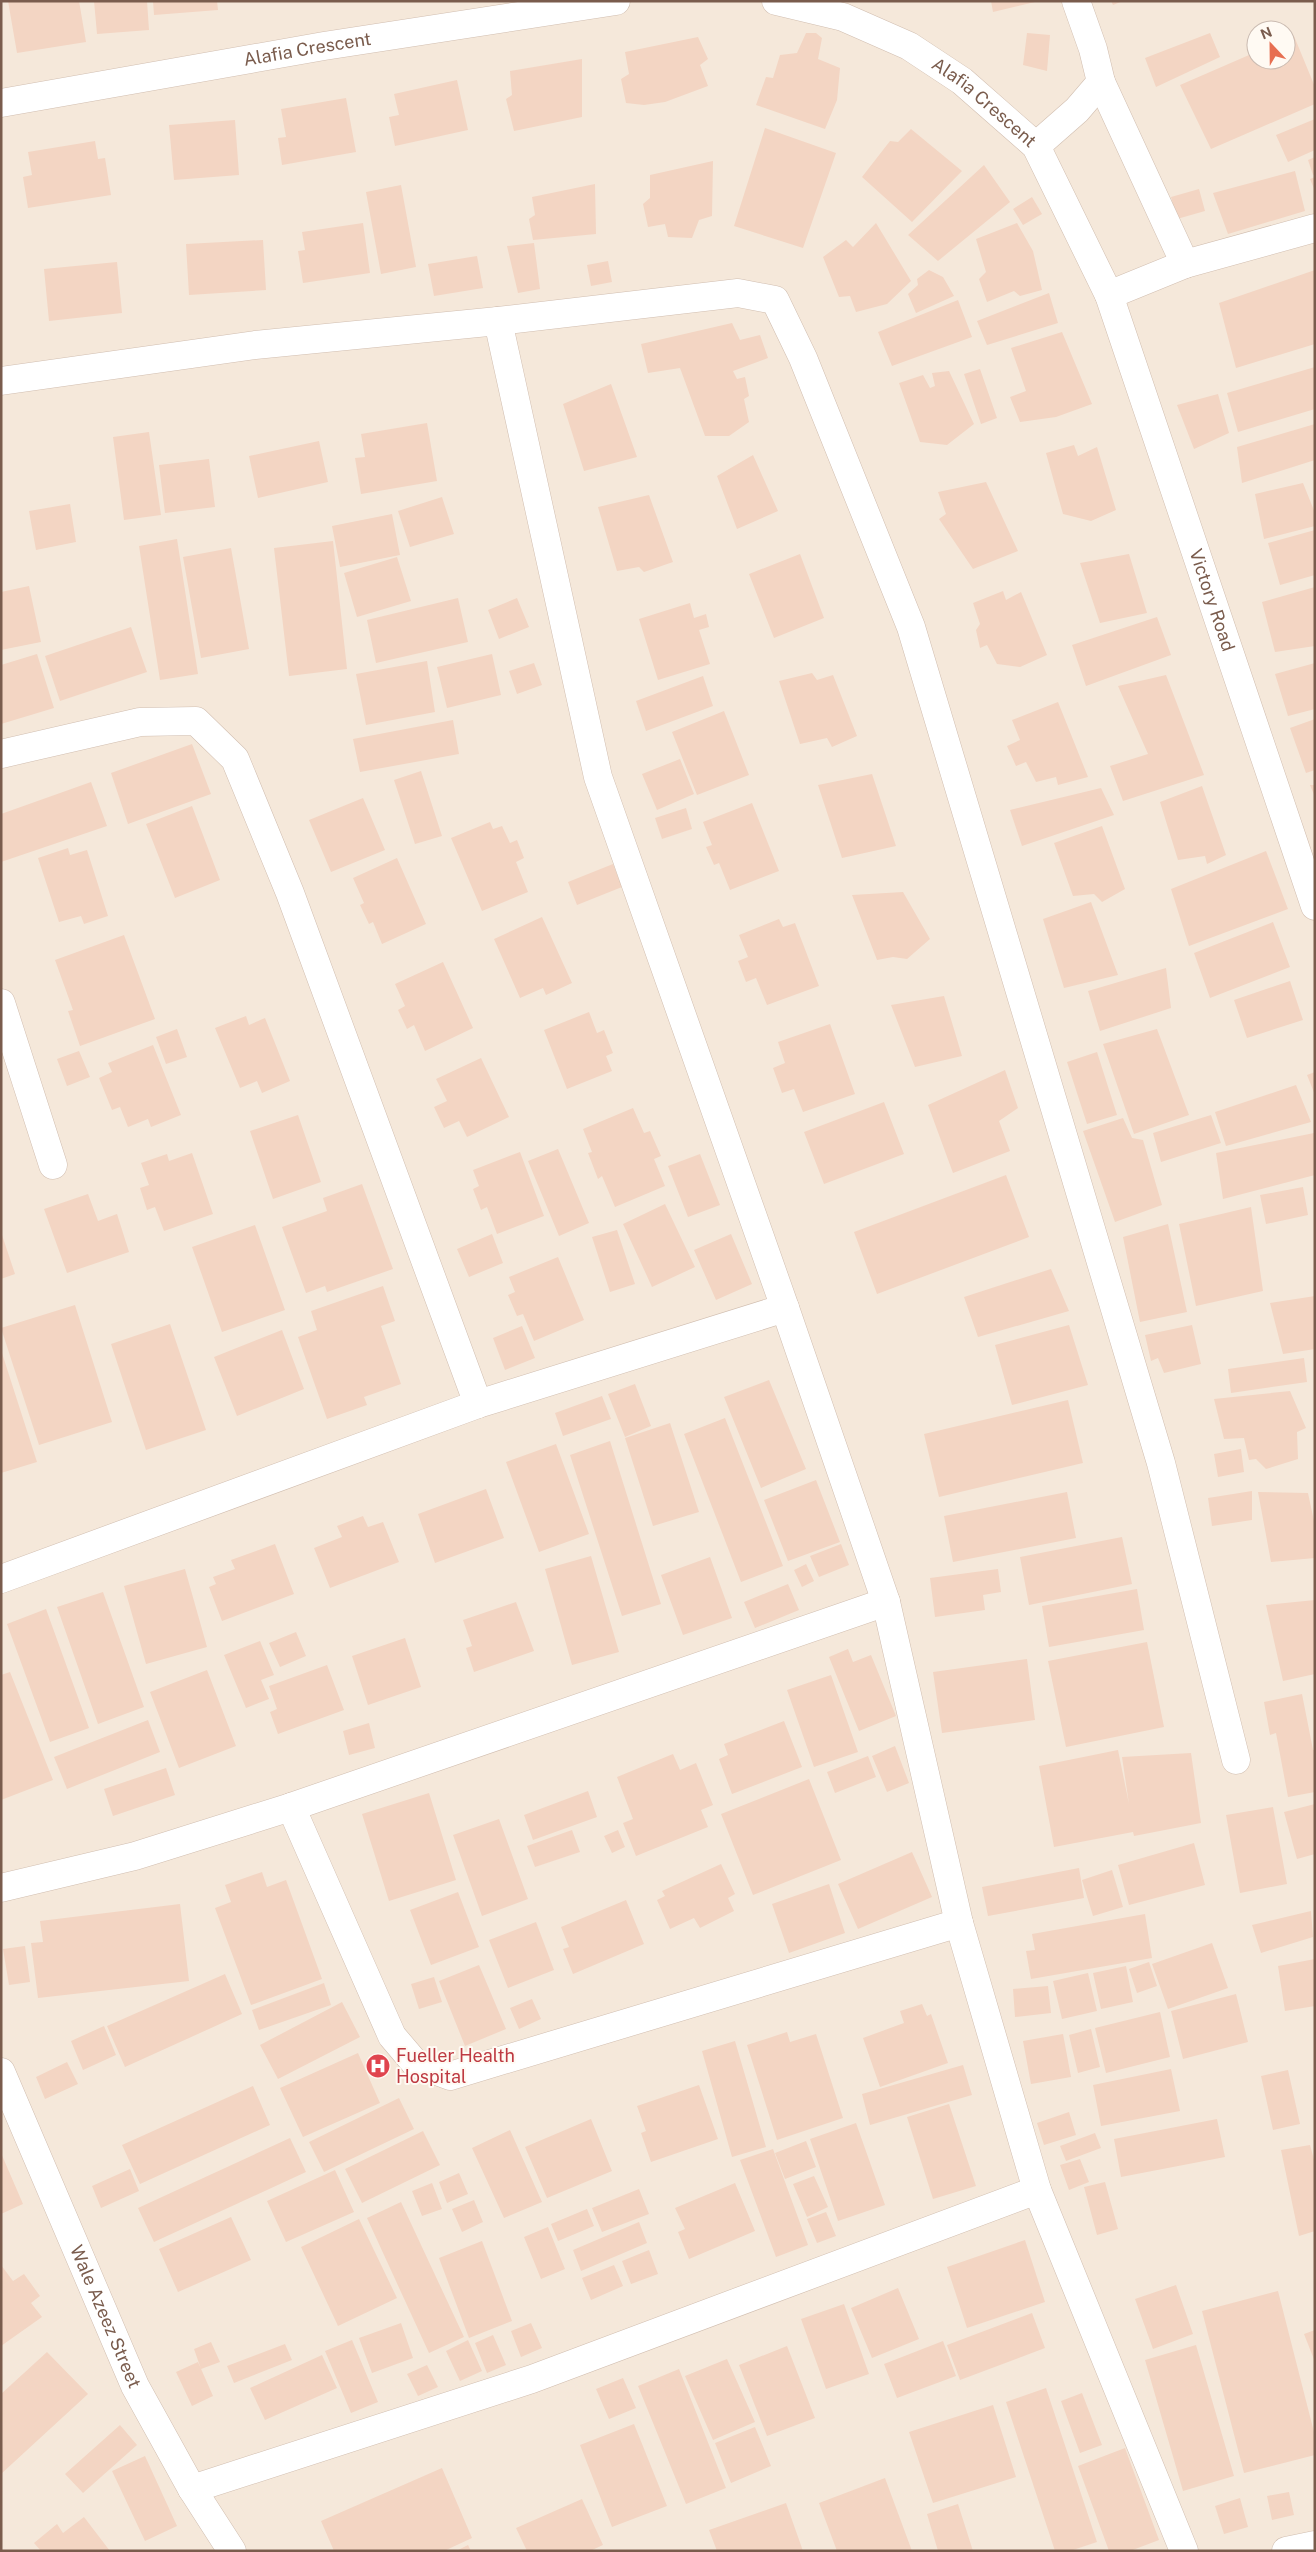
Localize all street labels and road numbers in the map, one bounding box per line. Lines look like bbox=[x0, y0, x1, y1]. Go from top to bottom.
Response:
street label: Alafia Crescent bbox=[242, 28, 373, 70]
street label: Alafia Crescent bbox=[928, 53, 1041, 151]
street label: Victory Road bbox=[1185, 546, 1239, 654]
street label: Wale Azeez Street bbox=[66, 2242, 146, 2391]

